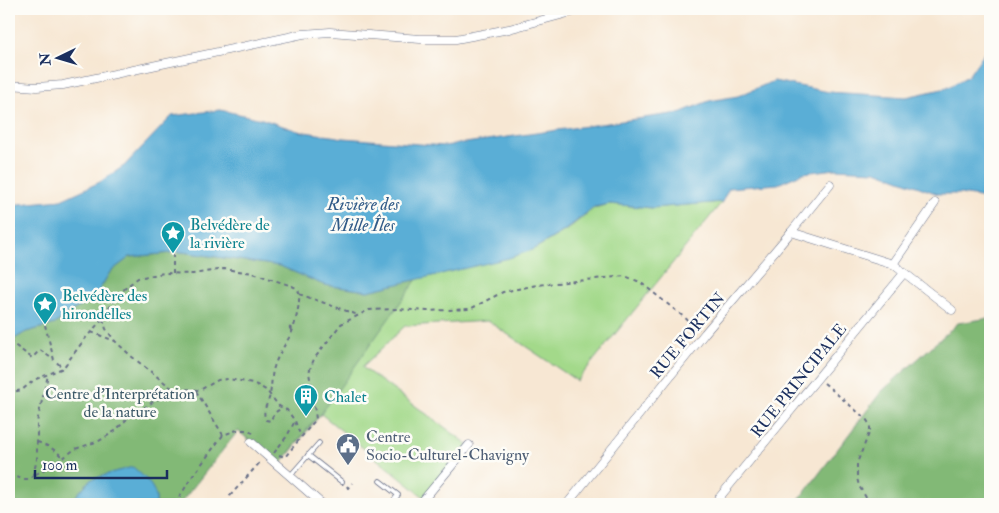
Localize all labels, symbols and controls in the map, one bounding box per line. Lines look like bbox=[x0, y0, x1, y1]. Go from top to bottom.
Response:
north arrow bbox=[32, 32, 82, 82]
text: N bbox=[36, 52, 55, 67]
water label: Rivière des Mille Îles bbox=[326, 193, 400, 237]
place label: Belvédère de la rivière bbox=[190, 215, 270, 253]
place icon: Belvédère de la rivière bbox=[160, 220, 186, 254]
place label: Belvédère des hirondelles bbox=[62, 286, 147, 324]
street label: RUE FORTIN bbox=[646, 288, 730, 383]
place icon: Belvédère des hirondelles bbox=[32, 291, 58, 325]
street label: RUE PRINCIPALE bbox=[747, 320, 851, 442]
building icon: Chalet bbox=[293, 383, 319, 417]
park label: Centre d'Interprétation de la nature bbox=[45, 384, 195, 422]
place label: Chalet bbox=[324, 387, 367, 407]
place label: Centre Socio-Culturel-Chavigny bbox=[366, 427, 530, 465]
public building icon: Centre Socio-Culturel-Chavigny bbox=[335, 432, 361, 466]
scale bar bbox=[35, 448, 168, 480]
text: 100 m bbox=[42, 456, 78, 475]

